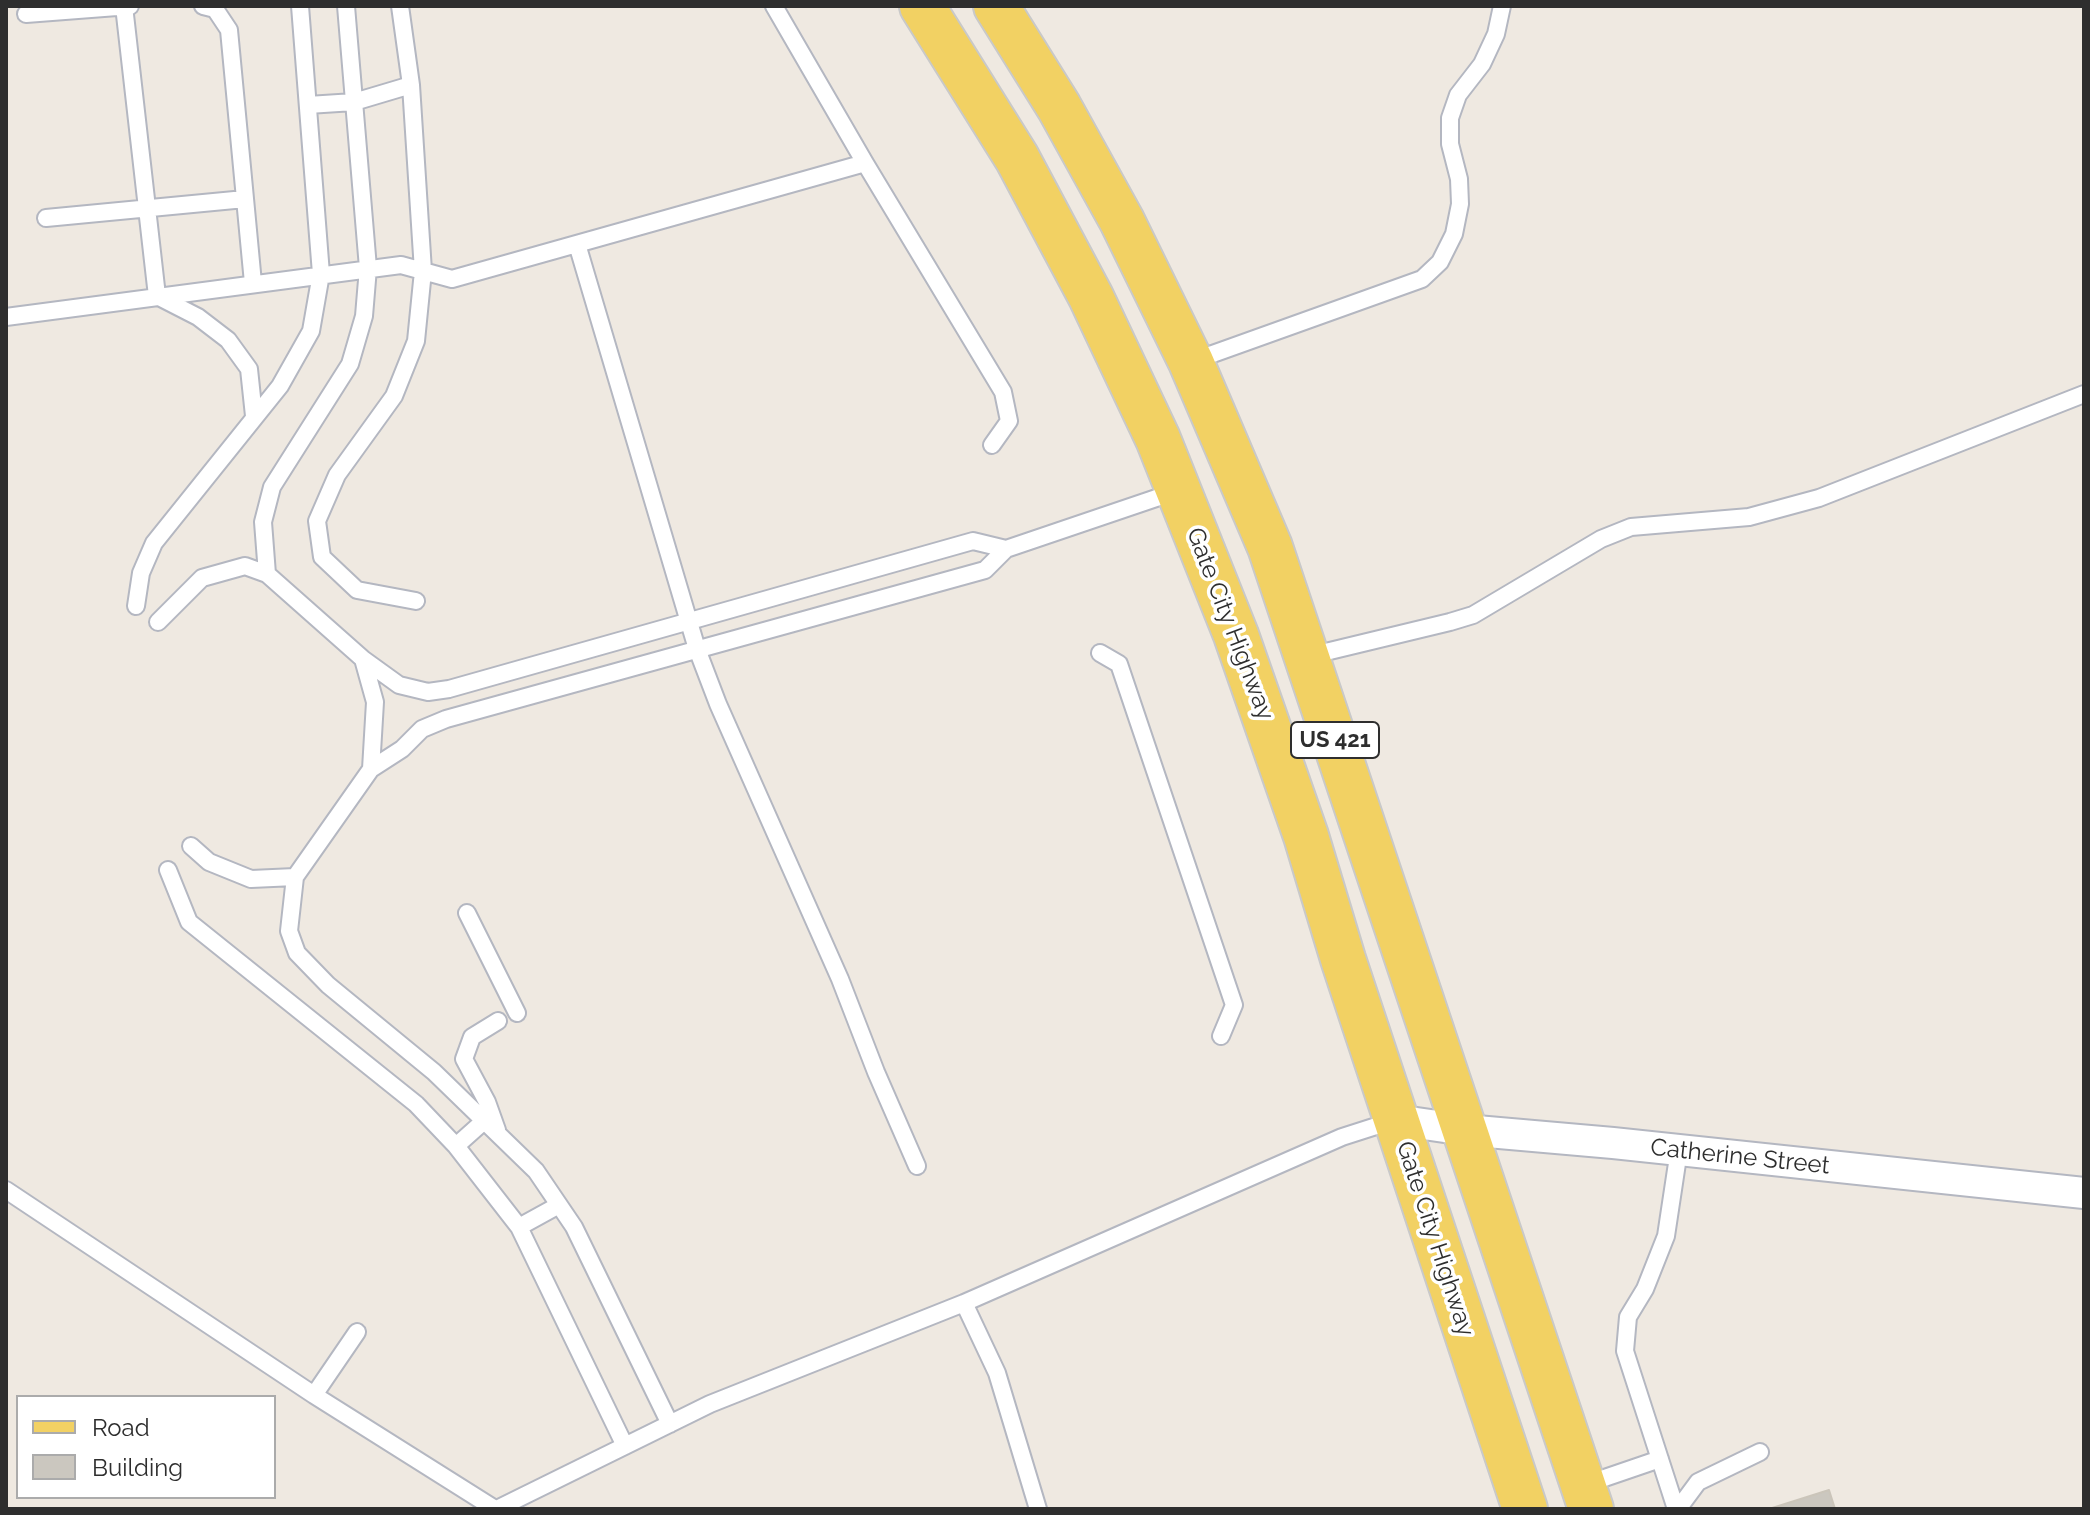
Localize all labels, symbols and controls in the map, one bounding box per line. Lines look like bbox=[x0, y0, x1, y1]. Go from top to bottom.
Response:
street label: Gate City Highway bbox=[1180, 524, 1280, 724]
road number: US 421 bbox=[1291, 722, 1379, 758]
street label: Catherine Street bbox=[1649, 1133, 1831, 1181]
street label: Gate City Highway bbox=[1390, 1138, 1480, 1340]
legend bbox=[16, 1395, 276, 1499]
text: Road bbox=[92, 1413, 150, 1442]
text: Building bbox=[92, 1453, 183, 1482]

